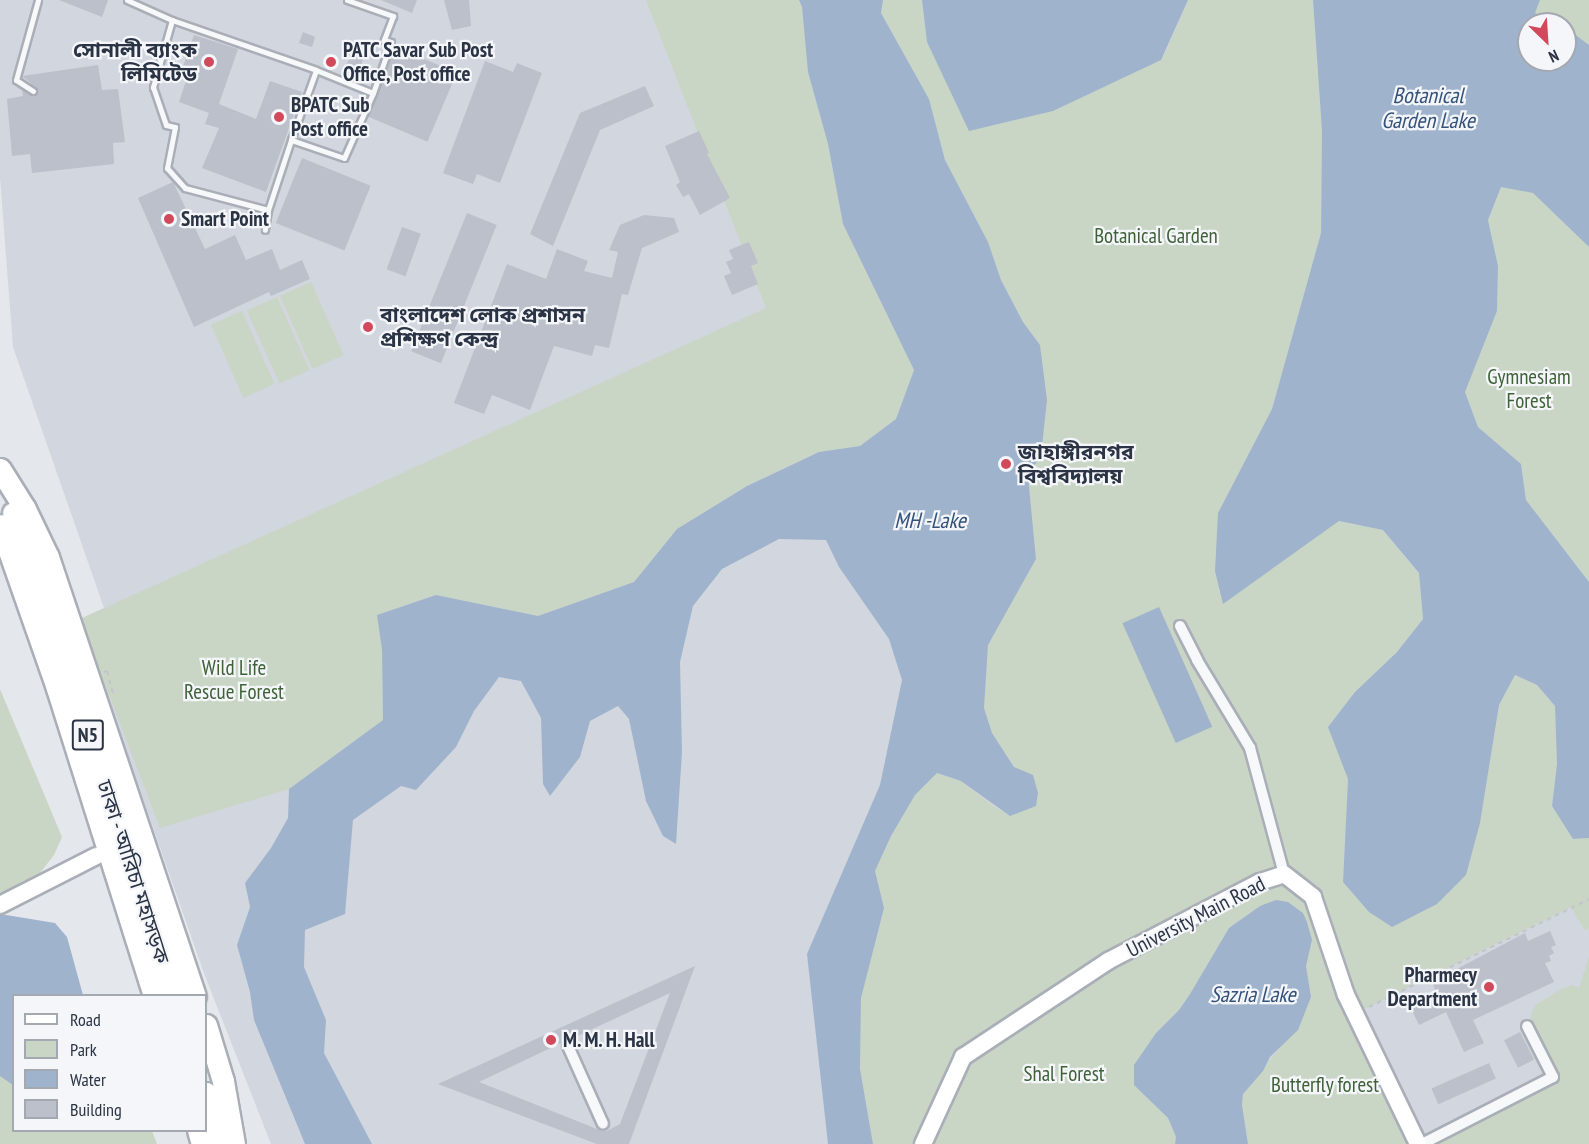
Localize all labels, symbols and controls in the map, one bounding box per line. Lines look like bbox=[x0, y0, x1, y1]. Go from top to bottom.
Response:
north arrow bbox=[1517, 12, 1577, 72]
place label: সোনালী ব্যাংক লিমিটেড bbox=[73, 37, 197, 87]
place label: PATC Savar Sub Post Office, Post office bbox=[343, 37, 494, 87]
text: N bbox=[1546, 46, 1562, 67]
marker: সোনালী ব্যাংক লিমিটেড bbox=[202, 55, 216, 69]
marker: PATC Savar Sub Post Office, Post office bbox=[324, 55, 338, 69]
water label: Botanical Garden Lake bbox=[1381, 82, 1475, 134]
place label: BPATC Sub Post office bbox=[291, 92, 370, 142]
marker: BPATC Sub Post office bbox=[272, 110, 286, 124]
place label: Smart Point bbox=[181, 206, 269, 232]
marker: Smart Point bbox=[162, 212, 176, 226]
park label: Botanical Garden bbox=[1094, 223, 1218, 249]
place label: বাংলাদেশ লোক প্রশাসন প্রশিক্ষণ কেন্দ্র bbox=[380, 302, 585, 352]
marker: বাংলাদেশ লোক প্রশাসন প্রশিক্ষণ কেন্দ্র bbox=[361, 320, 375, 334]
park label: Gymnesiam Forest bbox=[1487, 364, 1571, 414]
place label: জাহাঙ্গীরনগর বিশ্ববিদ্যালয় bbox=[1018, 439, 1134, 489]
marker: জাহাঙ্গীরনগর বিশ্ববিদ্যালয় bbox=[999, 457, 1013, 471]
water label: MH -Lake bbox=[894, 508, 966, 534]
park label: Wild Life Rescue Forest bbox=[184, 655, 284, 705]
road number: N5 bbox=[72, 718, 104, 752]
street label: ঢাকা - আরিচা মহাসড়ক bbox=[91, 776, 175, 968]
street label: University Main Road bbox=[1122, 871, 1270, 963]
place label: Pharmecy Department bbox=[1387, 962, 1477, 1012]
marker: Pharmecy Department bbox=[1482, 980, 1496, 994]
water label: Sazria Lake bbox=[1210, 982, 1296, 1008]
legend bbox=[12, 994, 207, 1132]
text: Road bbox=[70, 1008, 101, 1031]
place label: M. M. H. Hall bbox=[563, 1027, 658, 1053]
marker: M. M. H. Hall bbox=[544, 1033, 558, 1047]
text: Park bbox=[70, 1038, 97, 1061]
park label: Shal Forest bbox=[1023, 1061, 1105, 1087]
text: Water bbox=[70, 1068, 106, 1091]
park label: Butterfly forest bbox=[1271, 1072, 1379, 1098]
text: Building bbox=[70, 1098, 122, 1121]

